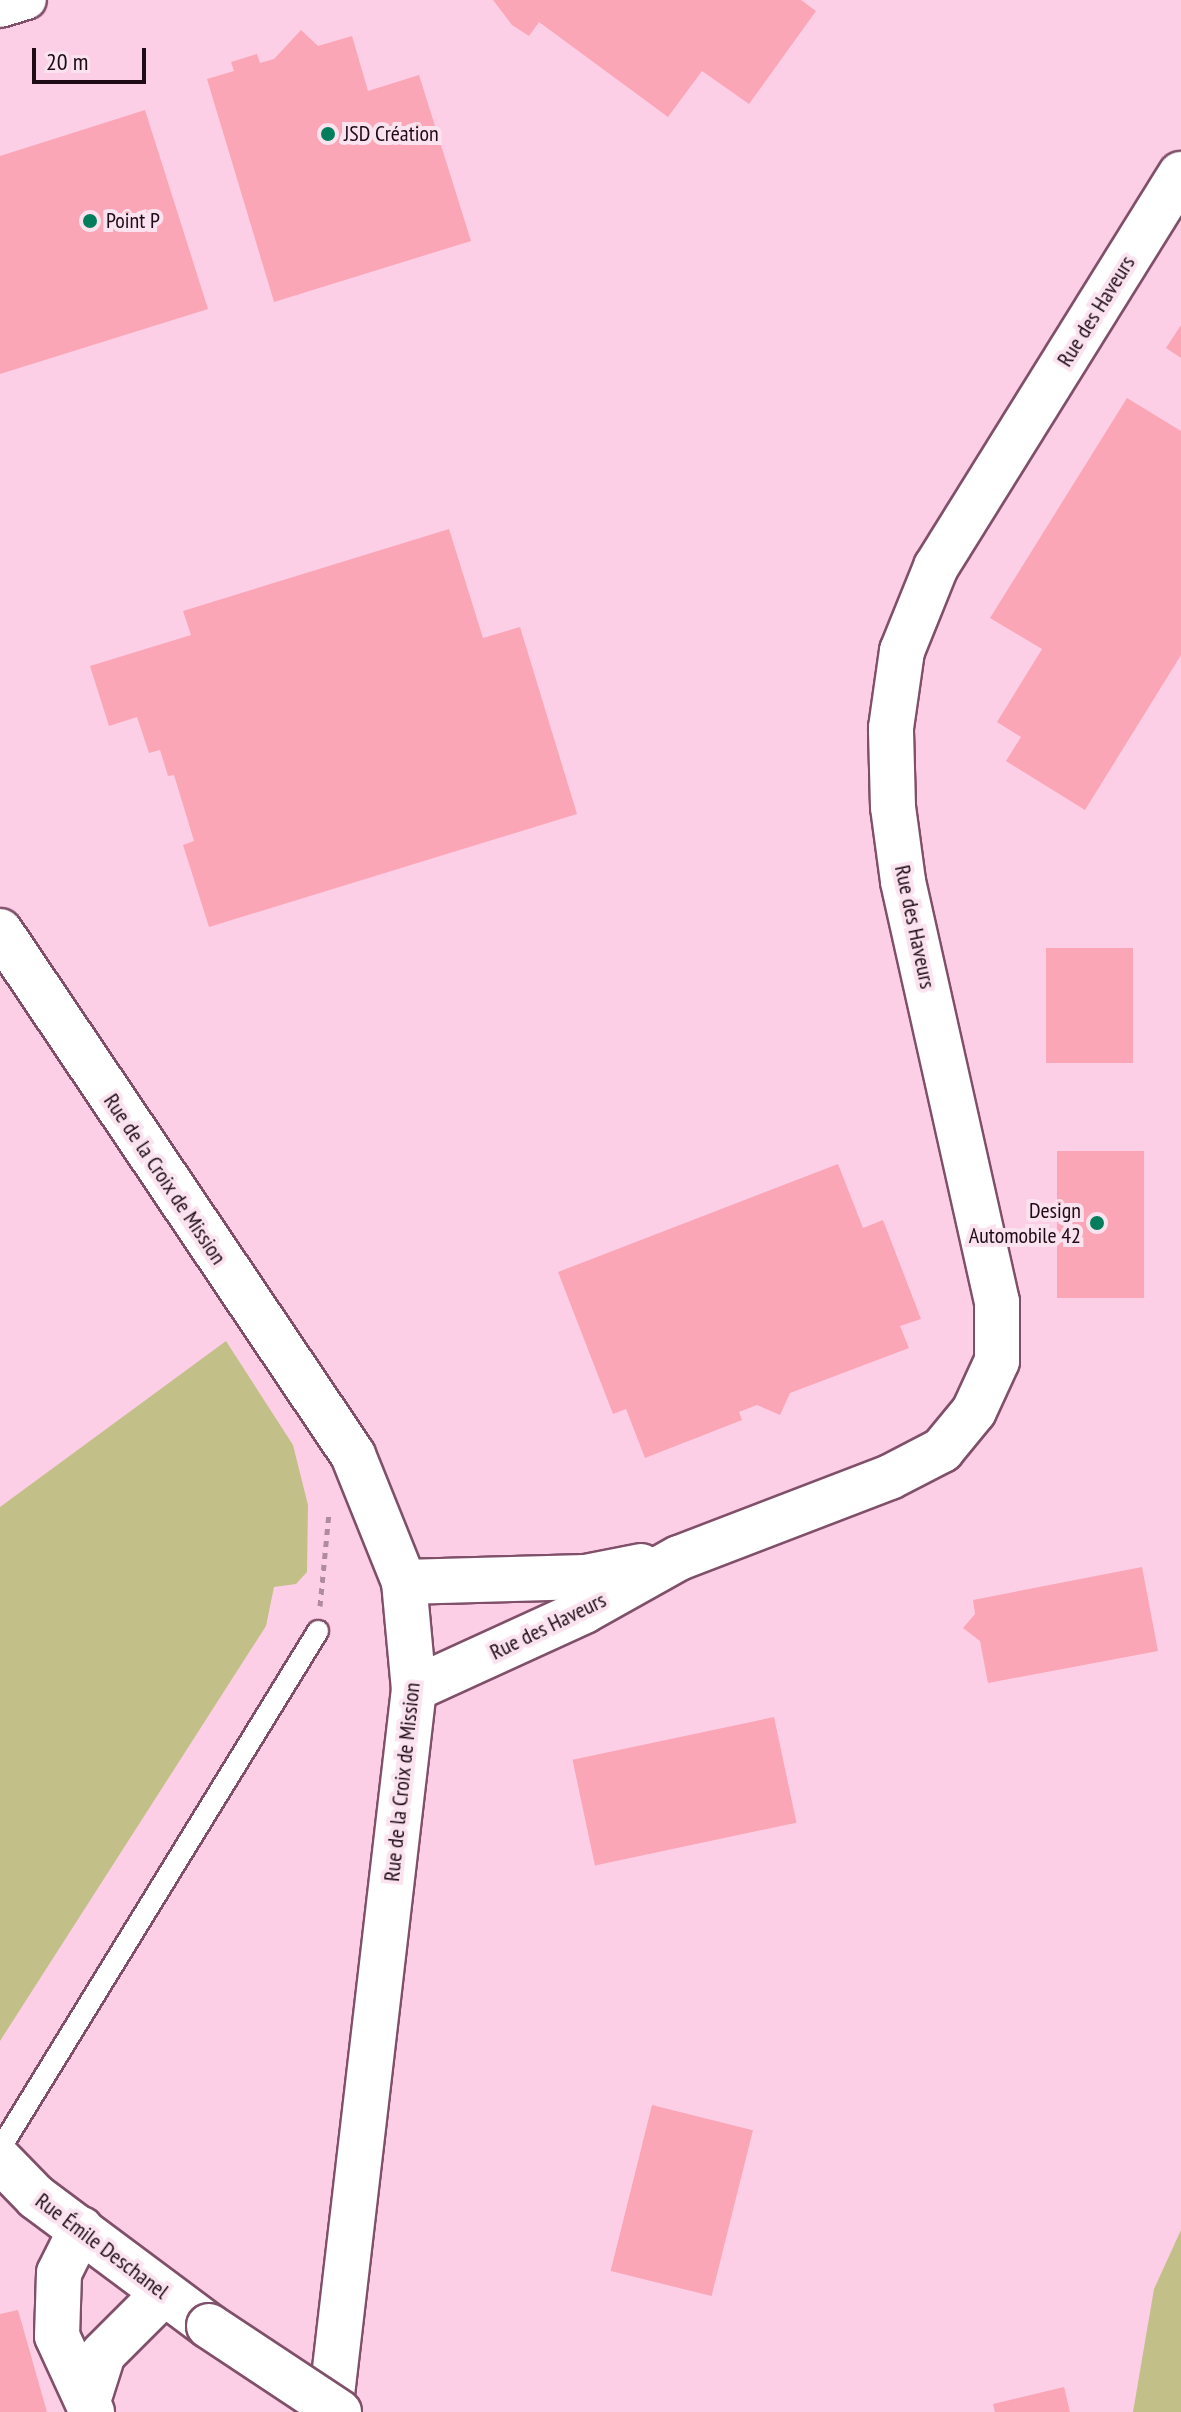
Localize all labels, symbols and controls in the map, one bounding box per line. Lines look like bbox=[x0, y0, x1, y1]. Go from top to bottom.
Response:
scale bar bbox=[36, 32, 150, 82]
text: 20 m bbox=[46, 46, 88, 77]
place label: JSD Création bbox=[344, 121, 439, 147]
marker: JSD Création bbox=[319, 125, 337, 143]
place label: Point P bbox=[106, 208, 160, 234]
marker: Point P bbox=[81, 212, 99, 230]
street label: Rue des Haveurs bbox=[1051, 251, 1141, 371]
street label: Rue des Haveurs bbox=[889, 863, 941, 991]
street label: Rue de la Croix de Mission bbox=[98, 1089, 232, 1269]
place label: Design Automobile 42 bbox=[969, 1197, 1081, 1248]
marker: Design Automobile 42 bbox=[1088, 1214, 1106, 1232]
street label: Rue des Haveurs bbox=[486, 1587, 610, 1665]
street label: Rue de la Croix de Mission bbox=[378, 1681, 426, 1883]
street label: Rue Émile Deschanel bbox=[30, 2187, 174, 2305]

